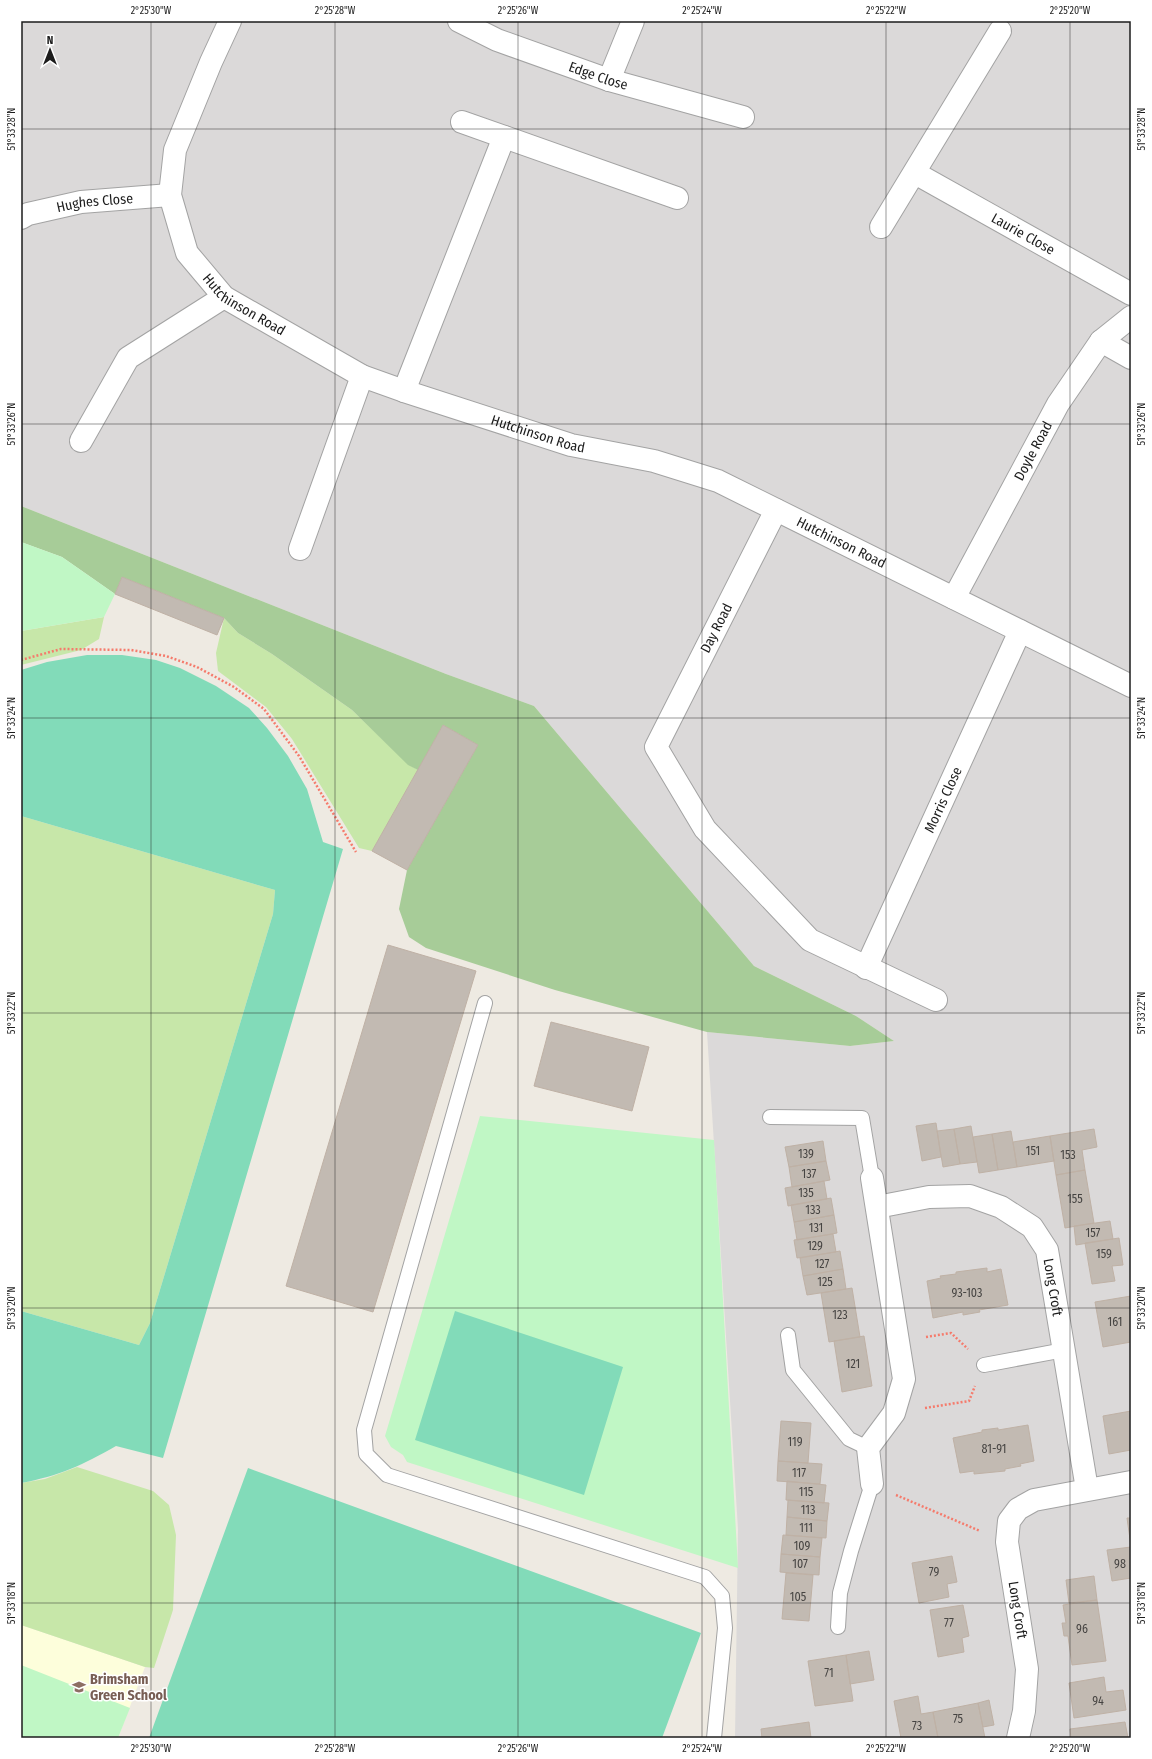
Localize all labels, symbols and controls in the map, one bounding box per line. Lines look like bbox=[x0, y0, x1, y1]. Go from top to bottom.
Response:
text: 2°25'30"W bbox=[131, 5, 172, 17]
text: 2°25'28"W bbox=[315, 5, 356, 17]
text: 2°25'26"W bbox=[498, 5, 539, 17]
text: 2°25'24"W bbox=[682, 5, 722, 17]
text: 2°25'22"W bbox=[866, 5, 906, 17]
text: 2°25'20"W bbox=[1050, 5, 1091, 17]
north arrow bbox=[30, 30, 70, 70]
text: N bbox=[47, 34, 53, 47]
street label: Edge Close bbox=[566, 58, 630, 94]
text: 51°33'28"N bbox=[6, 108, 18, 150]
text: 51°33'28"N bbox=[1136, 108, 1148, 150]
street label: Hughes Close bbox=[55, 190, 134, 216]
street label: Laurie Close bbox=[988, 210, 1058, 259]
street label: Hutchinson Road bbox=[199, 270, 288, 339]
text: 51°33'26"N bbox=[6, 403, 18, 445]
text: 51°33'26"N bbox=[1136, 403, 1148, 445]
street label: Hutchinson Road bbox=[489, 412, 586, 457]
street label: Doyle Road bbox=[1011, 419, 1056, 484]
street label: Hutchinson Road bbox=[794, 513, 889, 572]
street label: Day Road bbox=[697, 601, 736, 656]
text: 51°33'24"N bbox=[6, 697, 18, 739]
text: 51°33'24"N bbox=[1136, 697, 1148, 739]
street label: Morris Close bbox=[921, 764, 966, 836]
text: 51°33'22"N bbox=[6, 992, 18, 1034]
text: 51°33'22"N bbox=[1136, 992, 1148, 1034]
house number: 151 bbox=[1026, 1144, 1040, 1158]
house number: 139 bbox=[798, 1147, 814, 1161]
house number: 153 bbox=[1060, 1148, 1076, 1162]
house number: 137 bbox=[802, 1167, 817, 1181]
house number: 135 bbox=[798, 1186, 814, 1200]
house number: 155 bbox=[1067, 1192, 1083, 1206]
house number: 133 bbox=[805, 1203, 821, 1217]
house number: 131 bbox=[809, 1221, 823, 1235]
house number: 157 bbox=[1086, 1226, 1101, 1240]
house number: 129 bbox=[807, 1239, 823, 1253]
house number: 159 bbox=[1096, 1247, 1112, 1261]
house number: 127 bbox=[815, 1257, 830, 1271]
street label: Long Croft bbox=[1040, 1257, 1066, 1318]
house number: 125 bbox=[817, 1275, 833, 1289]
text: 51°33'20"N bbox=[6, 1286, 18, 1330]
house number: 93-103 bbox=[952, 1286, 982, 1300]
text: 51°33'20"N bbox=[1136, 1286, 1148, 1330]
house number: 123 bbox=[832, 1308, 848, 1322]
house number: 161 bbox=[1108, 1315, 1122, 1329]
house number: 121 bbox=[846, 1357, 860, 1371]
house number: 119 bbox=[787, 1435, 803, 1449]
house number: 81-91 bbox=[982, 1442, 1007, 1456]
house number: 117 bbox=[792, 1466, 806, 1480]
house number: 115 bbox=[799, 1485, 814, 1499]
house number: 113 bbox=[801, 1503, 815, 1517]
house number: 111 bbox=[799, 1521, 813, 1535]
house number: 109 bbox=[794, 1539, 811, 1553]
house number: 107 bbox=[792, 1557, 808, 1571]
house number: 98 bbox=[1114, 1557, 1126, 1571]
house number: 79 bbox=[929, 1565, 939, 1579]
street label: Long Croft bbox=[1005, 1580, 1031, 1641]
text: 51°33'18"N bbox=[6, 1582, 18, 1624]
text: 51°33'18"N bbox=[1136, 1582, 1148, 1624]
house number: 105 bbox=[790, 1590, 807, 1604]
house number: 77 bbox=[944, 1616, 954, 1630]
house number: 96 bbox=[1076, 1622, 1088, 1636]
house number: 71 bbox=[824, 1666, 834, 1680]
place label: Brimsham Green School bbox=[90, 1671, 167, 1704]
school or university icon: Brimsham Green School bbox=[71, 1679, 87, 1695]
house number: 94 bbox=[1092, 1694, 1104, 1708]
house number: 75 bbox=[953, 1712, 964, 1726]
house number: 73 bbox=[912, 1719, 922, 1733]
text: 2°25'30"W bbox=[131, 1743, 172, 1755]
text: 2°25'28"W bbox=[315, 1743, 356, 1755]
text: 2°25'26"W bbox=[498, 1743, 539, 1755]
text: 2°25'24"W bbox=[682, 1743, 722, 1755]
text: 2°25'22"W bbox=[866, 1743, 906, 1755]
text: 2°25'20"W bbox=[1050, 1743, 1091, 1755]

